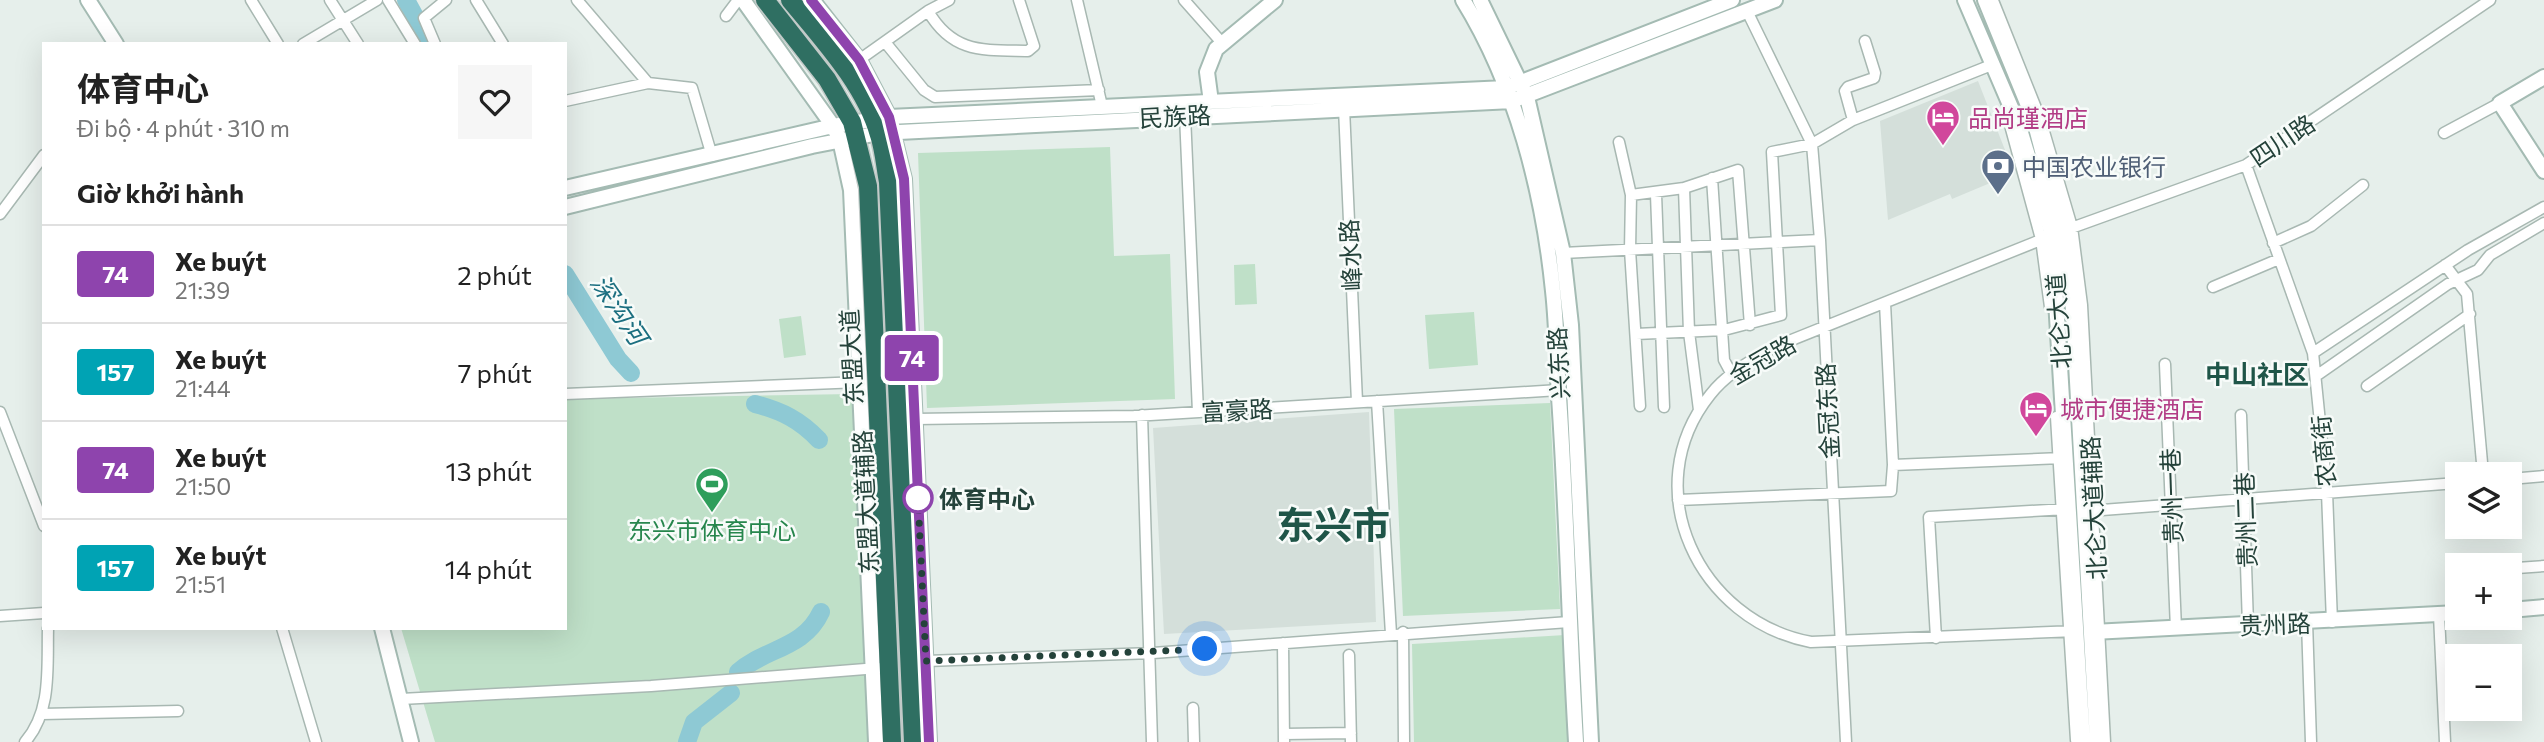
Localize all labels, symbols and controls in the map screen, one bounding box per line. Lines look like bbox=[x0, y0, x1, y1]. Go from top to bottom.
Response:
button: heart bbox=[458, 65, 532, 139]
text: 体育中心 bbox=[77, 67, 209, 108]
hotel icon: 品尚瑾酒店 bbox=[1924, 98, 1962, 147]
street label: 民族路 bbox=[1138, 100, 1212, 132]
place label: 品尚瑾酒店 bbox=[1968, 103, 2088, 132]
street label: 四川路 bbox=[2244, 108, 2320, 172]
text: Đi bộ · 4 phút · 310 m bbox=[77, 114, 290, 142]
bank icon: 中国农业银行 bbox=[1979, 147, 2017, 196]
place label: 中国农业银行 bbox=[2022, 152, 2166, 181]
text: Giờ khởi hành bbox=[77, 177, 244, 208]
street label: 峰水路 bbox=[1334, 218, 1366, 292]
text: Xe buýt bbox=[175, 245, 267, 276]
text: 74 bbox=[102, 259, 129, 288]
text: 2 phút bbox=[457, 259, 532, 290]
water label: 深沟河 bbox=[585, 268, 657, 354]
street label: 北仑大道 bbox=[2040, 272, 2076, 370]
text: 21:39 bbox=[175, 276, 230, 304]
street label: 东盟大道 bbox=[834, 308, 868, 406]
street label: 兴东路 bbox=[1542, 326, 1574, 400]
street label: 金冠路 bbox=[1724, 328, 1800, 390]
line badge: 74 bbox=[880, 335, 944, 381]
text: Xe buýt bbox=[175, 343, 267, 374]
text: 74 bbox=[899, 343, 925, 372]
text: 157 bbox=[96, 357, 135, 386]
text: 7 phút bbox=[458, 357, 532, 388]
district label: 中山社区 bbox=[2205, 358, 2309, 389]
street label: 金冠东路 bbox=[1810, 362, 1844, 460]
text: 21:44 bbox=[175, 374, 231, 402]
hotel icon: 城市便捷酒店 bbox=[2017, 389, 2055, 438]
street label: 富豪路 bbox=[1200, 394, 1274, 426]
place label: 城市便捷酒店 bbox=[2060, 394, 2204, 423]
street label: 农商街 bbox=[2305, 414, 2341, 488]
street label: 东盟大道辅路 bbox=[847, 429, 883, 575]
street label: 北仑大道辅路 bbox=[2075, 435, 2111, 581]
text: Xe buýt bbox=[175, 441, 267, 472]
street label: 贵州一巷 bbox=[2155, 448, 2187, 544]
text: 74 bbox=[102, 455, 129, 484]
text: 13 phút bbox=[446, 455, 532, 486]
map controls bbox=[2445, 462, 2522, 721]
button: layers bbox=[2445, 462, 2522, 539]
sports icon: 东兴市体育中心 bbox=[693, 465, 731, 514]
text: 21:50 bbox=[175, 472, 231, 500]
street label: 贵州二巷 bbox=[2229, 472, 2261, 568]
marker: 体育中心 bbox=[903, 483, 933, 513]
place label: 体育中心 bbox=[939, 484, 1035, 513]
district label: 东兴市 bbox=[1276, 500, 1390, 547]
place label: 东兴市体育中心 bbox=[628, 515, 796, 544]
text: Xe buýt bbox=[175, 539, 267, 570]
text: 157 bbox=[96, 553, 135, 582]
text: 14 phút bbox=[445, 553, 532, 584]
button: + bbox=[2445, 553, 2522, 630]
text: 21:51 bbox=[175, 570, 226, 598]
street label: 贵州路 bbox=[2239, 608, 2311, 640]
your location bbox=[1187, 631, 1222, 666]
button: − bbox=[2445, 644, 2522, 721]

